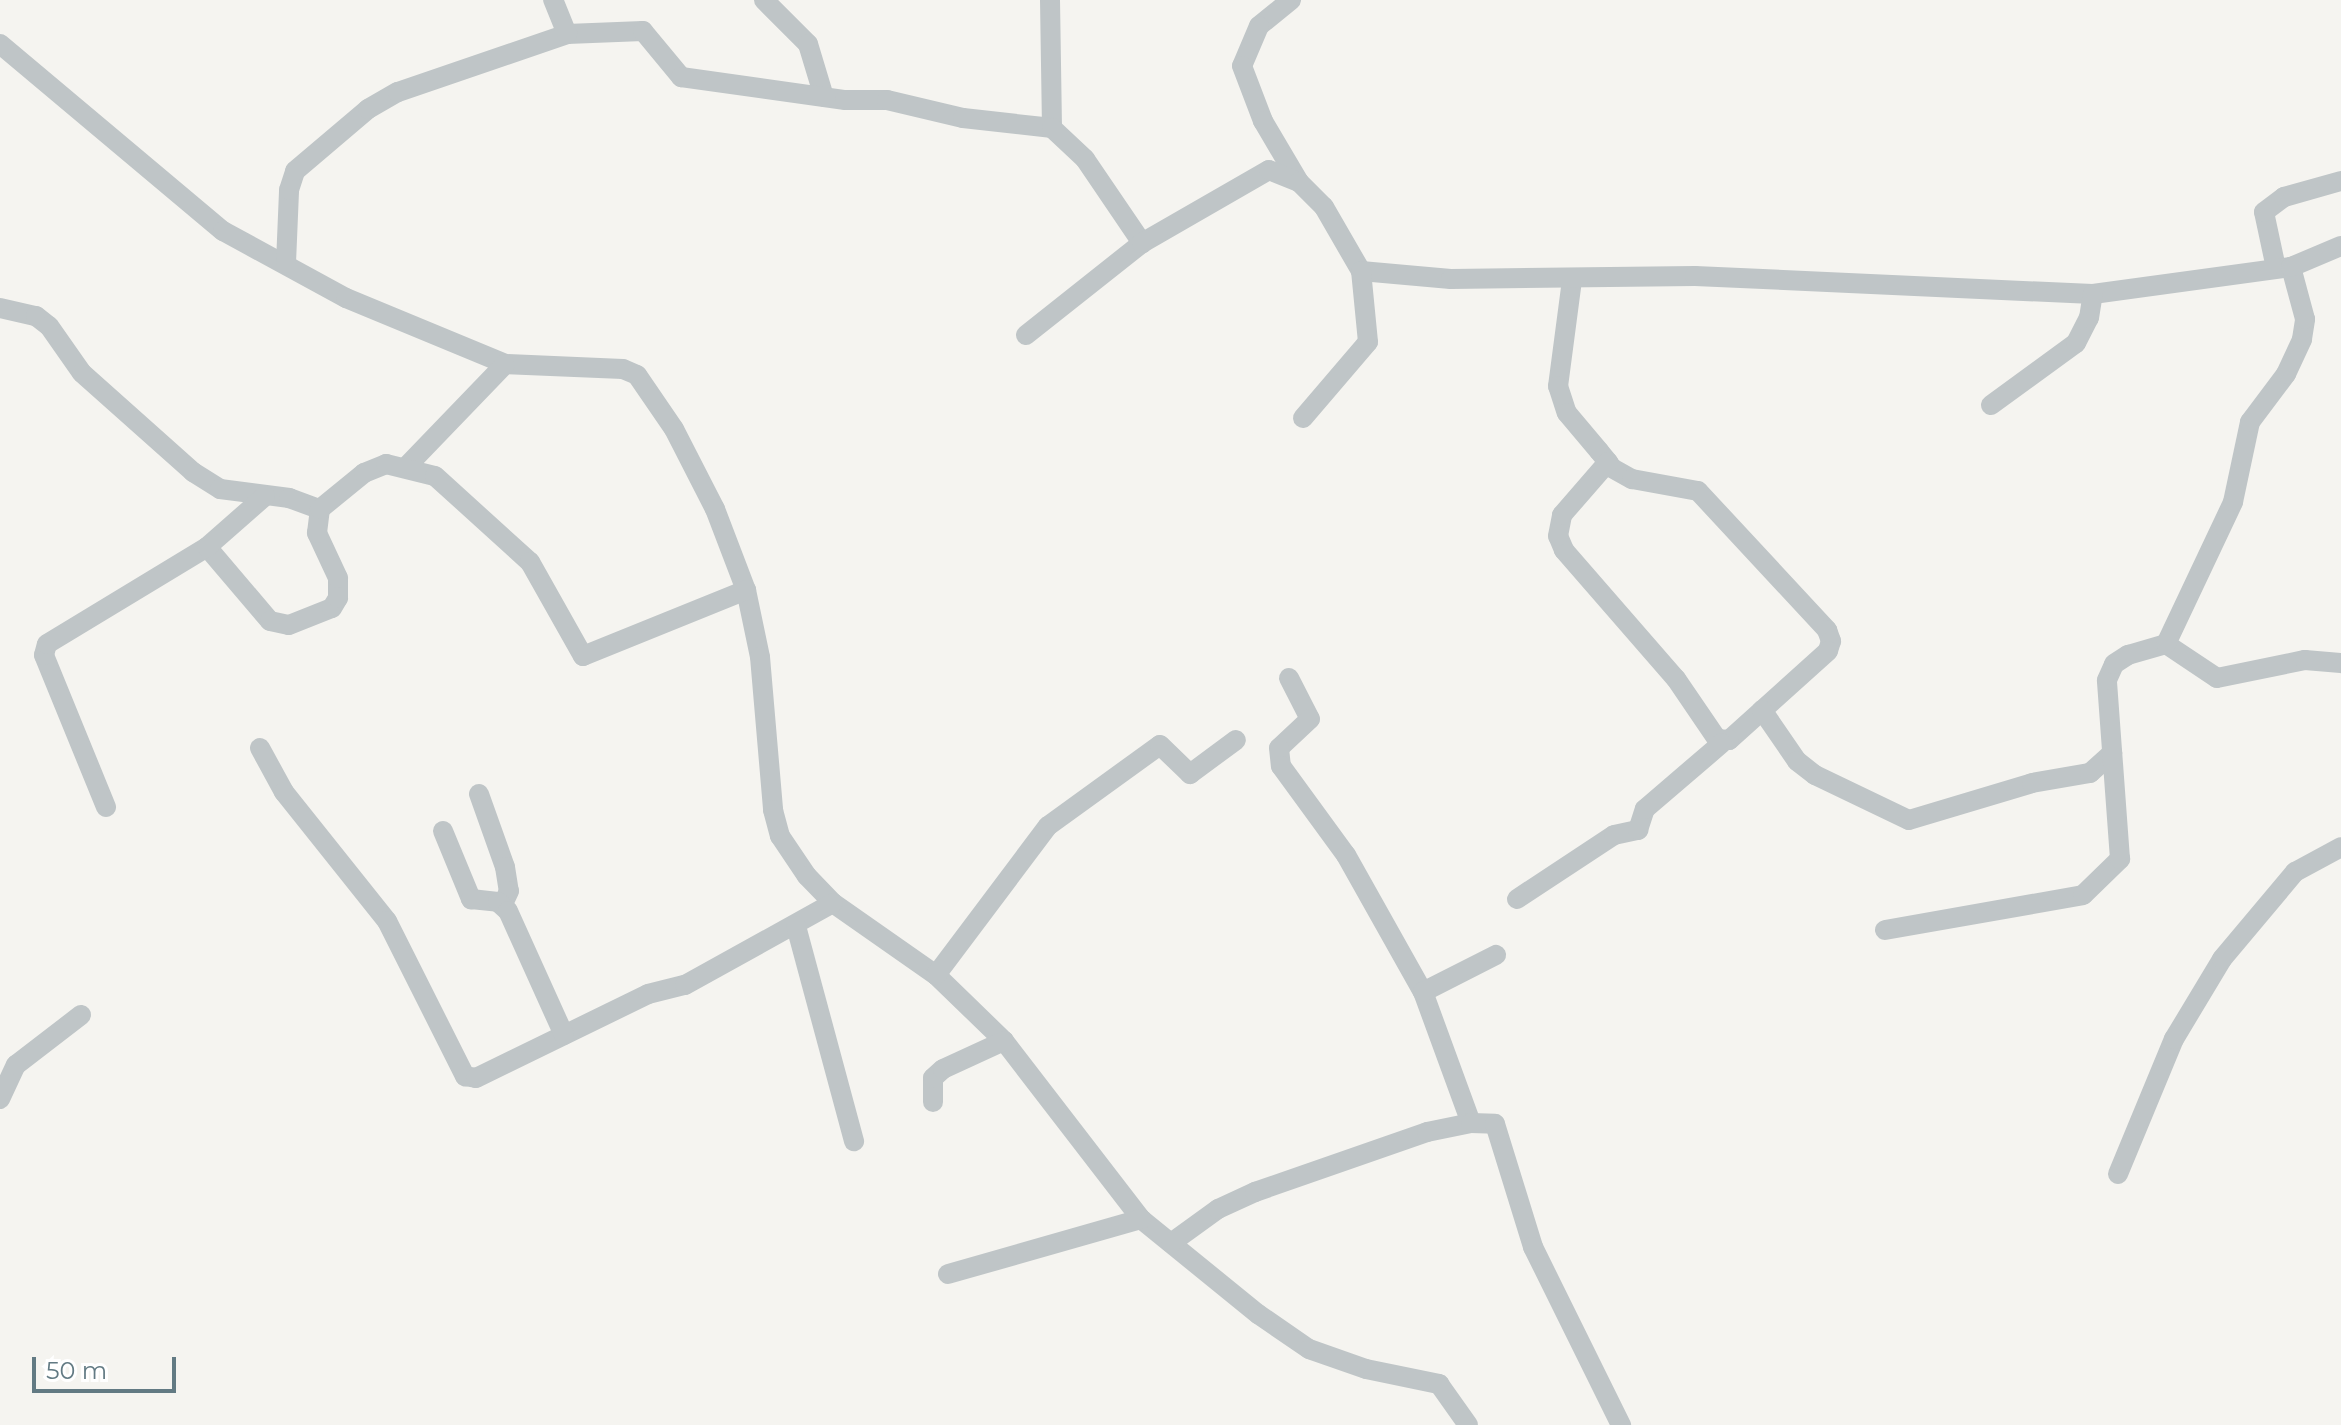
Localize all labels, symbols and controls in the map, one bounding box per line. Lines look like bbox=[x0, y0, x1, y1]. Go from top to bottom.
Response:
scale bar bbox=[36, 1341, 180, 1391]
text: 50 m bbox=[46, 1356, 107, 1385]

